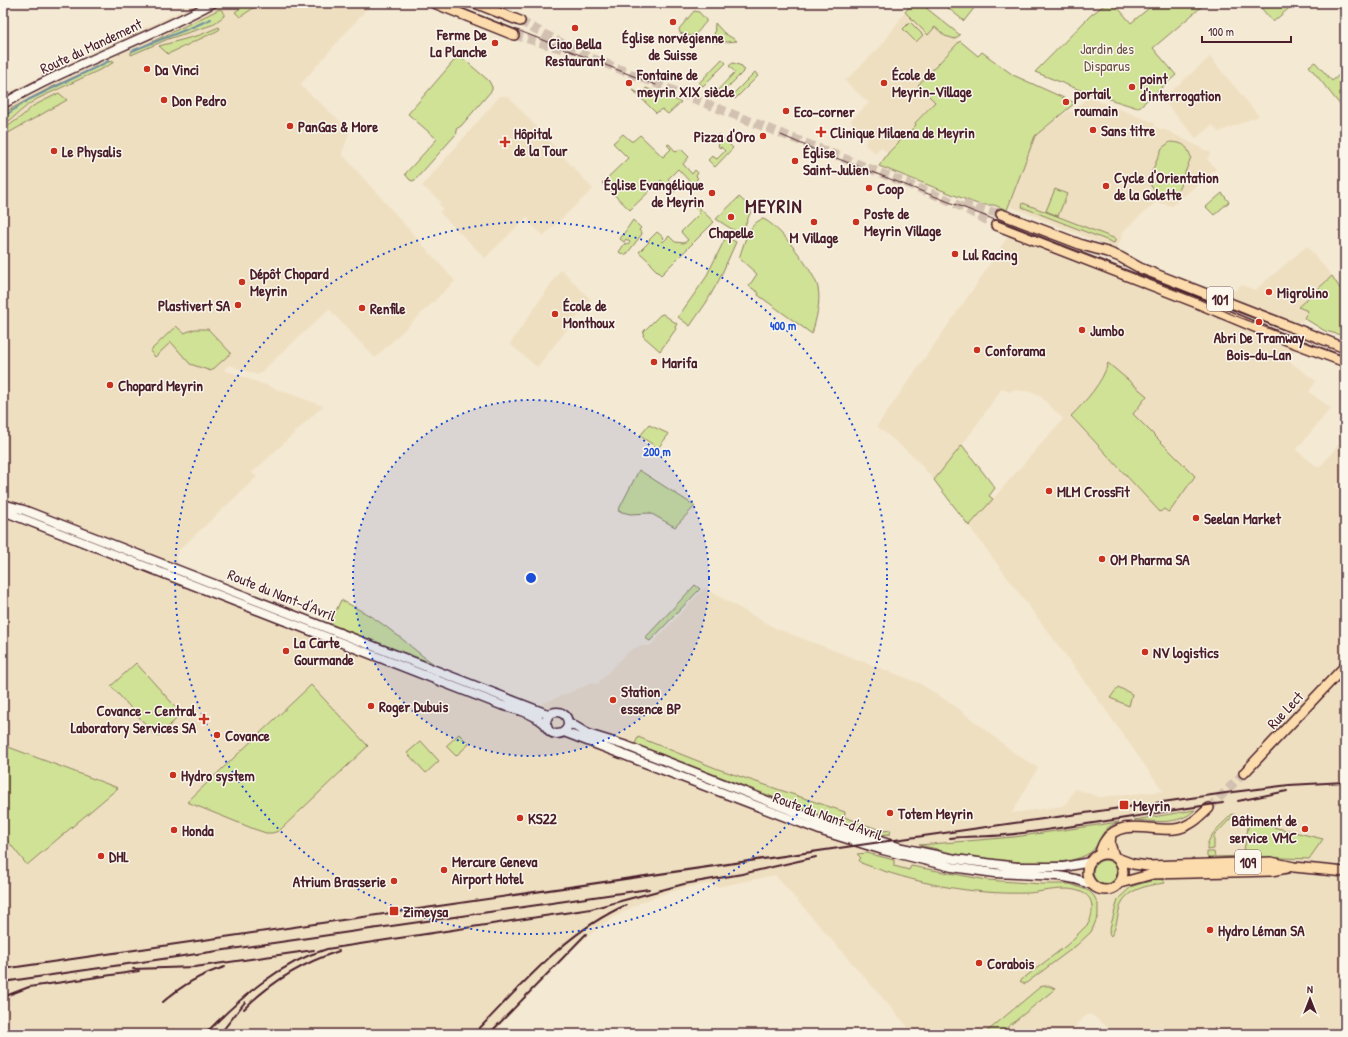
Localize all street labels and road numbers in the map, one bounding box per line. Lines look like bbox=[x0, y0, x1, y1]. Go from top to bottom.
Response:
street label: Route du Mandement bbox=[37, 13, 146, 79]
road number: 101 bbox=[1207, 287, 1233, 311]
street label: Route du Nant-d'Avril bbox=[225, 564, 339, 626]
street label: Rue Lect bbox=[1262, 686, 1309, 734]
street label: Route du Nant-d'Avril bbox=[770, 786, 886, 846]
road number: 109 bbox=[1235, 850, 1261, 874]

